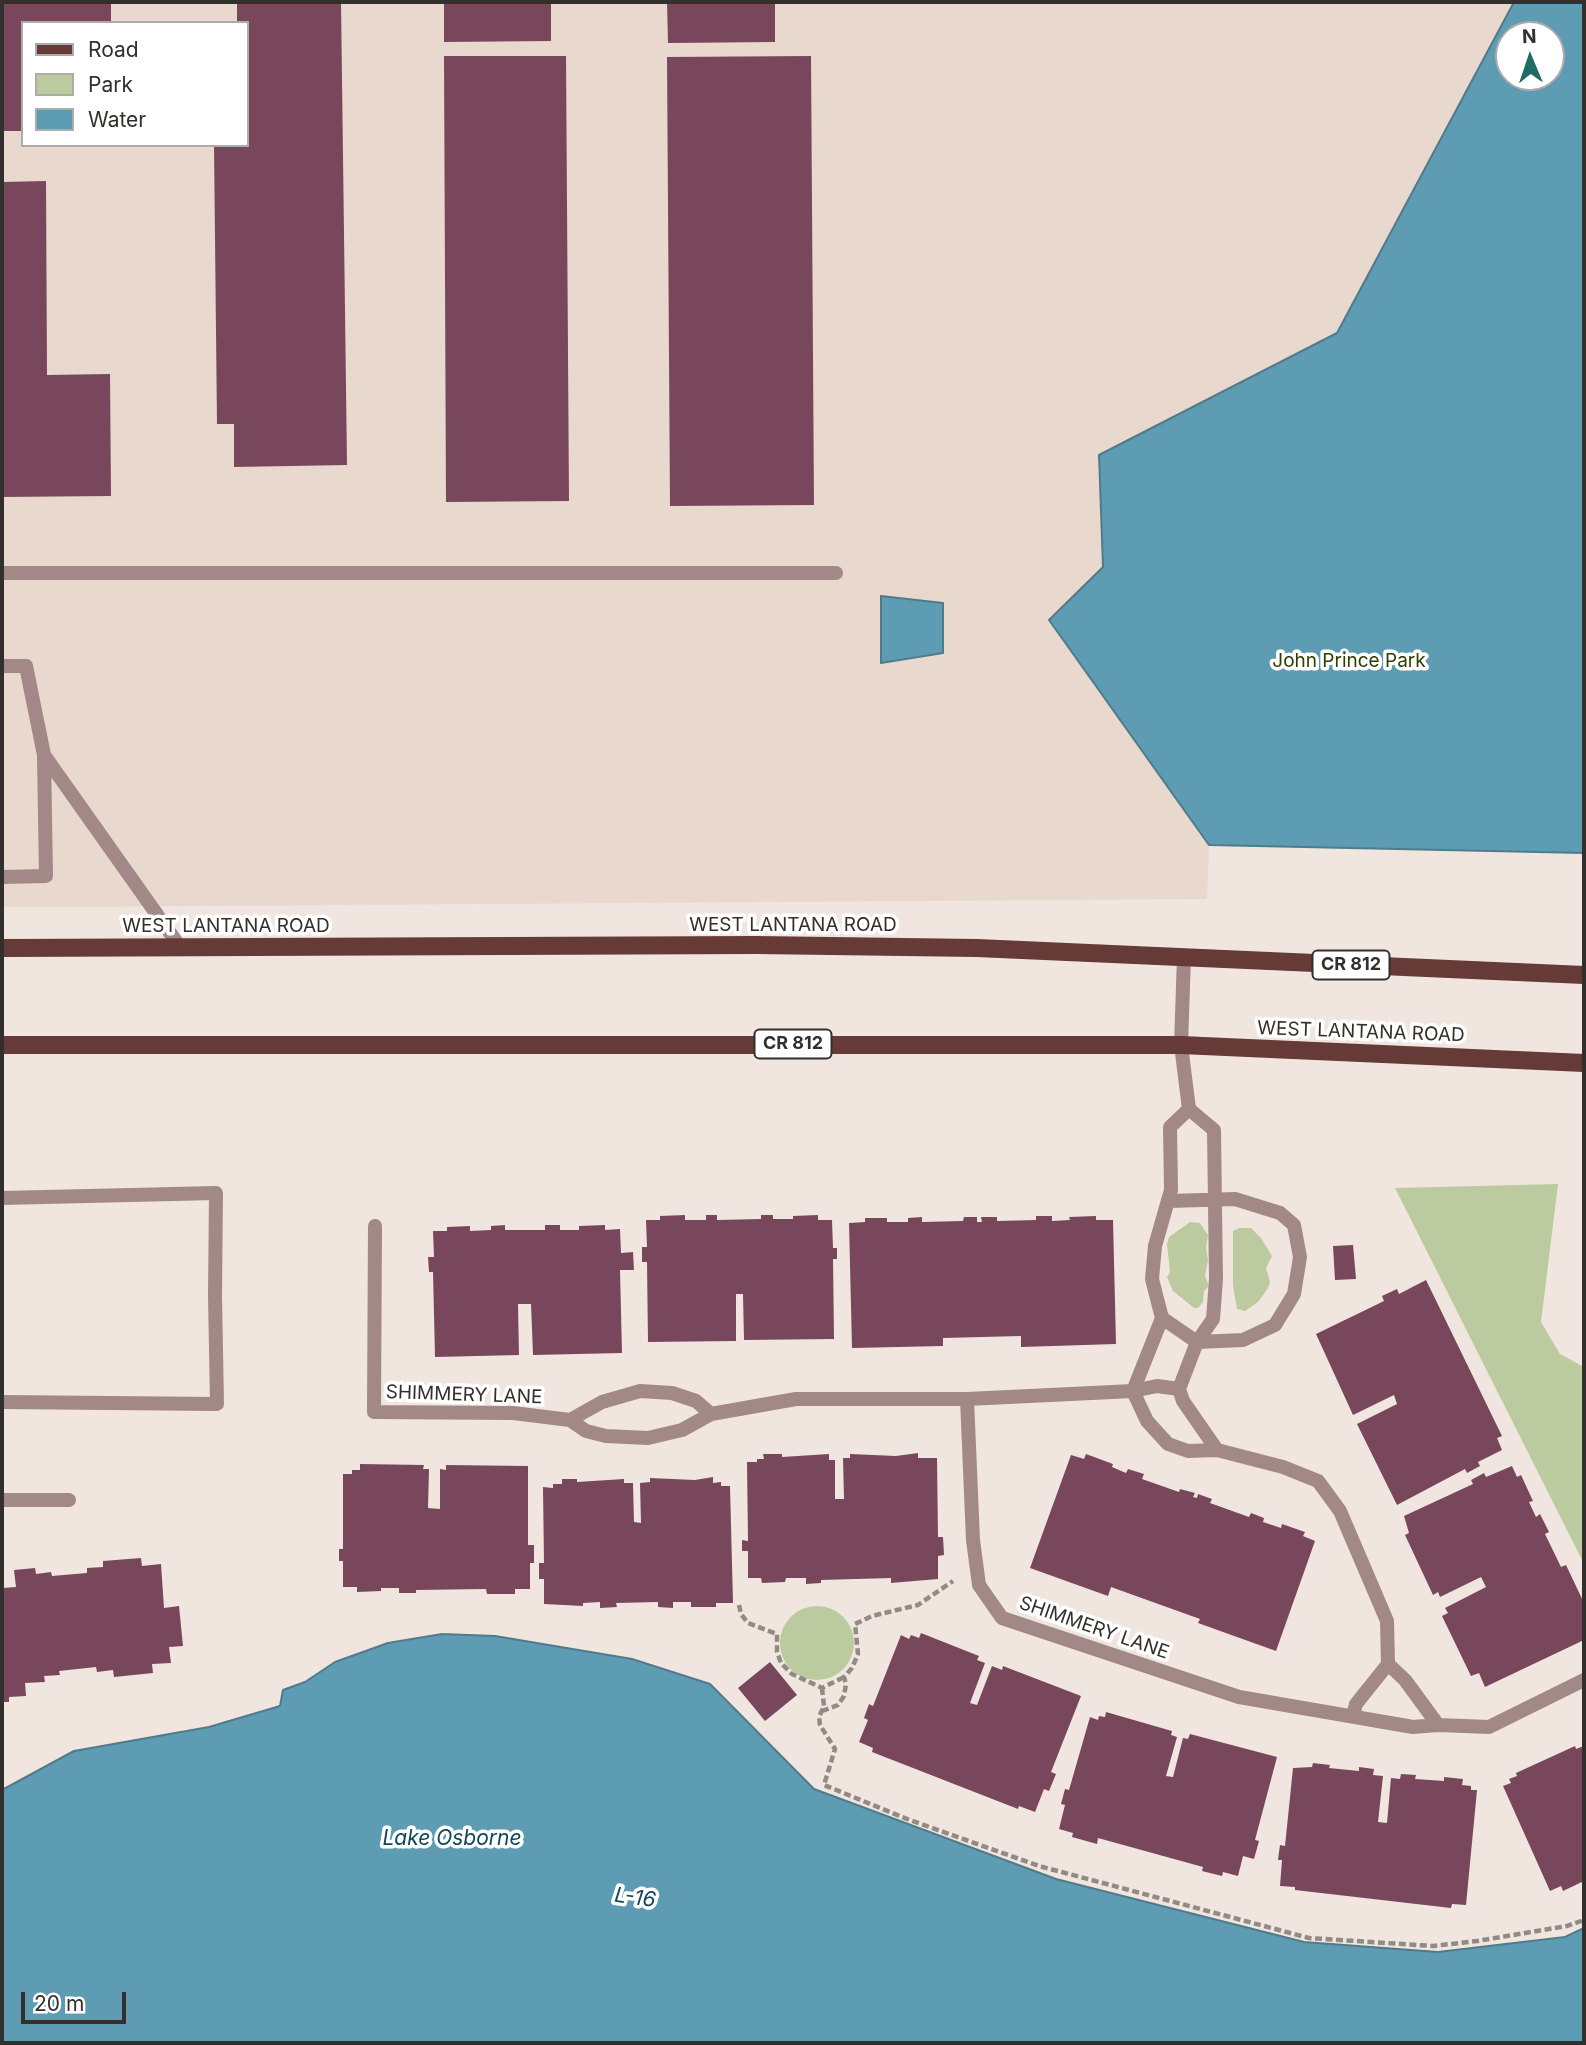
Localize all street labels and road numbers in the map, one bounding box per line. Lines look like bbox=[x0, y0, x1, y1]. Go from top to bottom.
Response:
street label: WEST LANTANA ROAD bbox=[689, 914, 897, 936]
street label: WEST LANTANA ROAD bbox=[122, 915, 330, 937]
road number: CR 812 bbox=[1312, 950, 1390, 980]
street label: WEST LANTANA ROAD bbox=[1257, 1017, 1465, 1047]
road number: CR 812 bbox=[754, 1030, 832, 1058]
street label: SHIMMERY LANE bbox=[385, 1381, 543, 1409]
street label: SHIMMERY LANE bbox=[1016, 1592, 1172, 1664]

